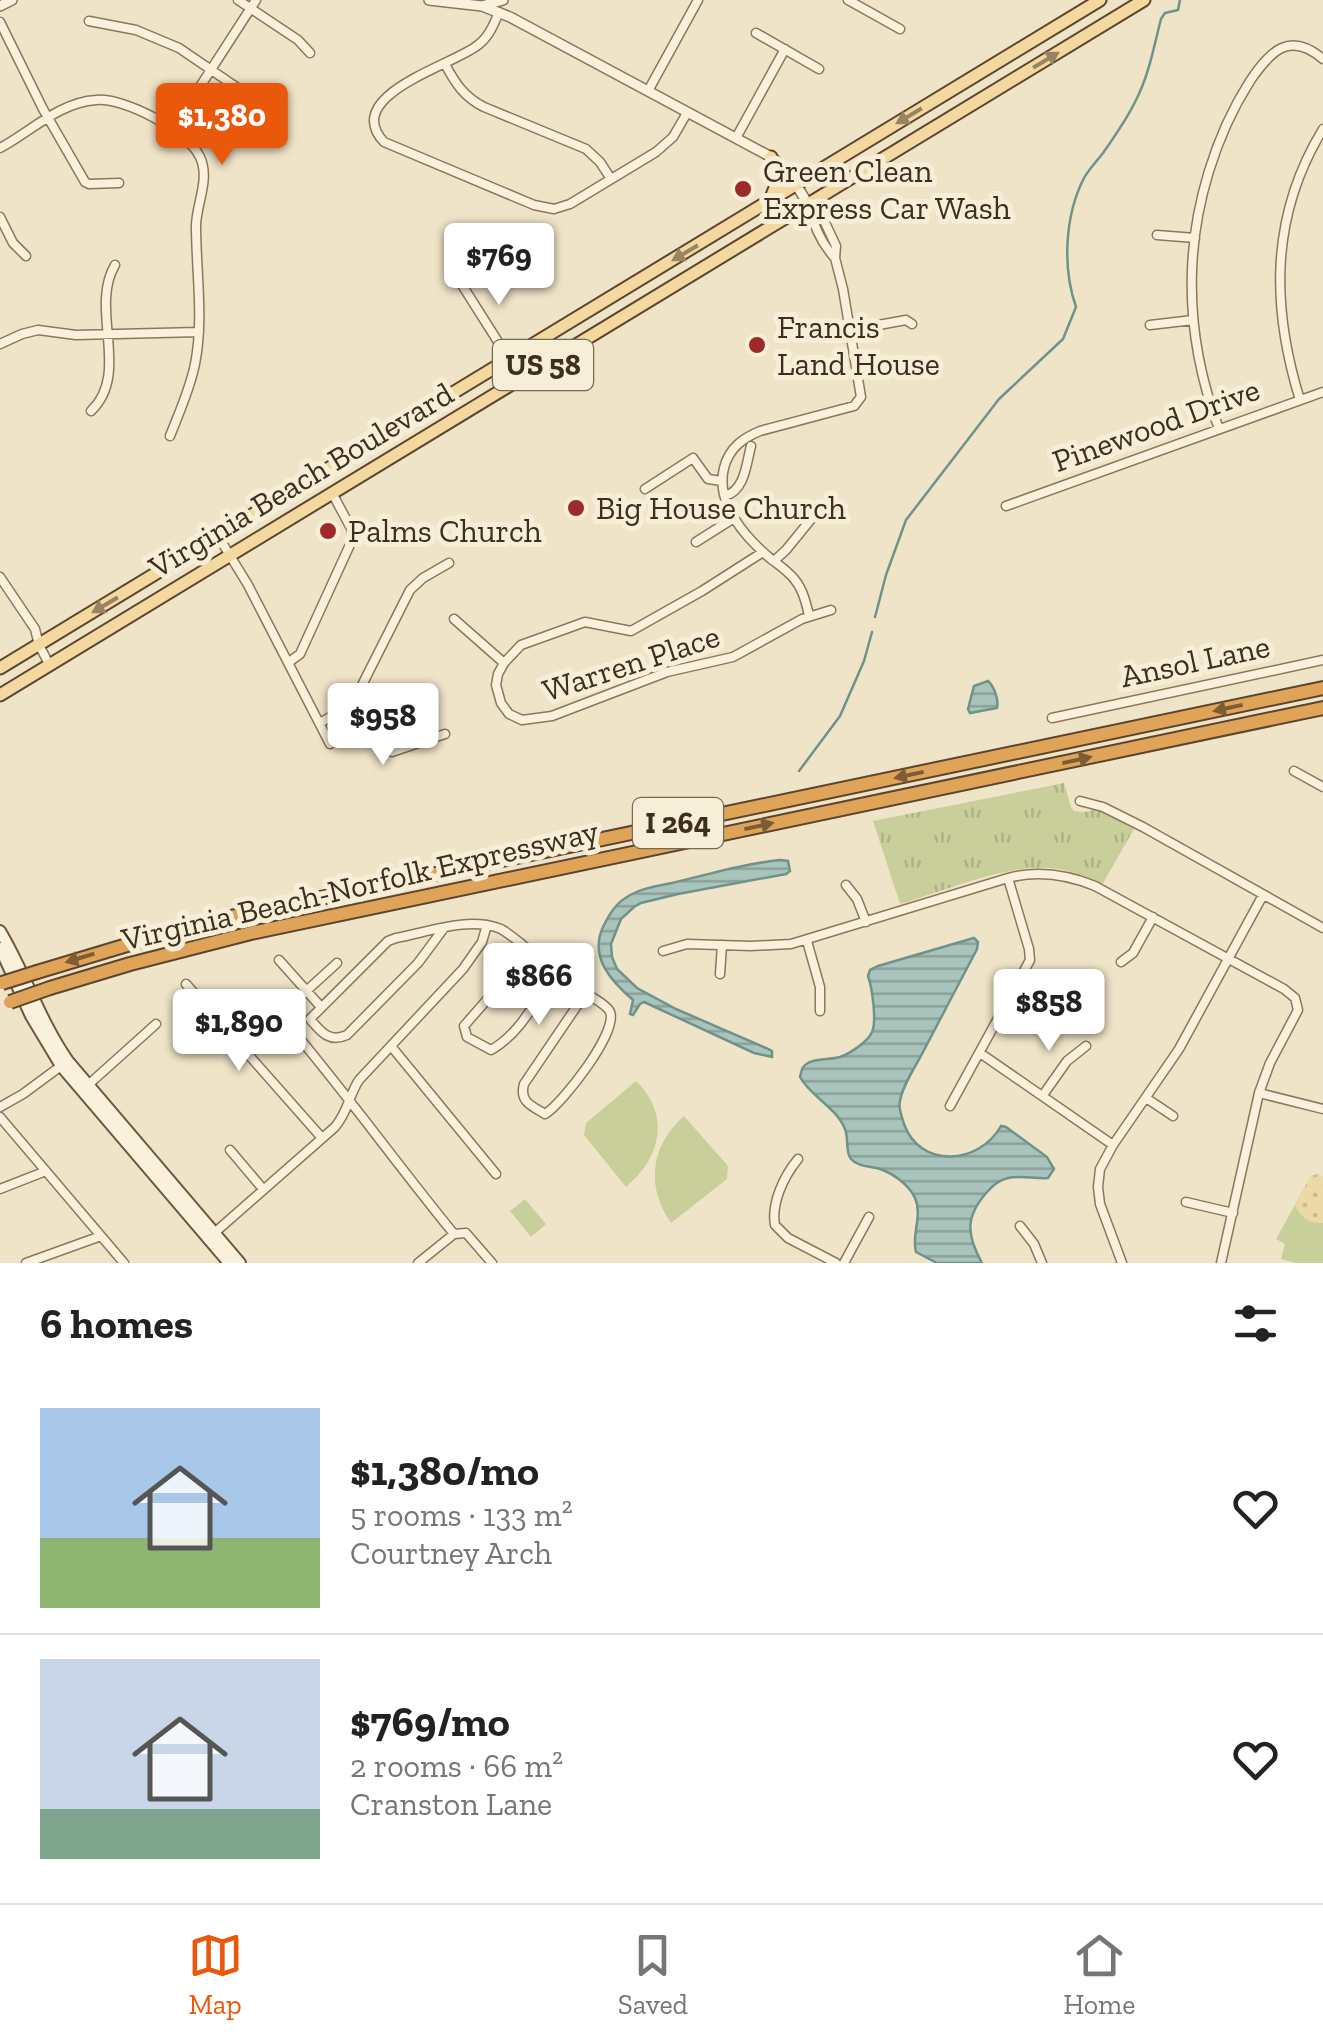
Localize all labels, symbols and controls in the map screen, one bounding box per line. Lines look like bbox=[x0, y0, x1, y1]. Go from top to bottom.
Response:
one-way arrow bbox=[1032, 52, 1060, 69]
pin: $1,380 bbox=[141, 83, 303, 168]
text: $1,380 bbox=[178, 96, 266, 134]
one-way arrow bbox=[895, 107, 923, 124]
place label: Green Clean Express Car Wash bbox=[763, 152, 1011, 227]
marker: Green Clean Express Car Wash bbox=[732, 178, 754, 200]
pin: $769 bbox=[440, 223, 558, 308]
text: $769 bbox=[466, 236, 532, 274]
one-way arrow bbox=[671, 244, 699, 261]
place label: Francis Land House bbox=[777, 308, 940, 383]
marker: Francis Land House bbox=[746, 334, 768, 356]
road number: US 58 bbox=[493, 340, 593, 390]
street label: Pinewood Drive bbox=[1047, 370, 1265, 480]
street label: Virginia Beach Boulevard bbox=[141, 374, 460, 586]
place label: Big House Church bbox=[596, 489, 846, 527]
marker: Big House Church bbox=[565, 497, 587, 519]
place label: Palms Church bbox=[348, 512, 542, 550]
marker: Palms Church bbox=[317, 520, 339, 542]
one-way arrow bbox=[91, 596, 119, 613]
street label: Warren Place bbox=[538, 617, 724, 709]
street label: Ansol Lane bbox=[1117, 627, 1273, 695]
pin: $958 bbox=[324, 683, 442, 768]
text: $958 bbox=[350, 696, 416, 734]
one-way arrow bbox=[1212, 700, 1243, 716]
one-way arrow bbox=[1062, 751, 1093, 767]
one-way arrow bbox=[894, 767, 925, 783]
road number: I 264 bbox=[633, 798, 723, 848]
street label: Virginia Beach-Norfolk Expressway bbox=[117, 811, 603, 959]
one-way arrow bbox=[744, 818, 775, 834]
pin: $866 bbox=[480, 943, 598, 1028]
one-way arrow bbox=[64, 951, 95, 966]
text: $866 bbox=[505, 956, 573, 994]
pin: $858 bbox=[990, 969, 1108, 1054]
text: $858 bbox=[1016, 982, 1082, 1020]
pin: $1,890 bbox=[158, 989, 320, 1074]
text: $1,890 bbox=[195, 1002, 283, 1040]
icon: filters bbox=[1228, 1296, 1283, 1351]
text: 6 homes bbox=[40, 1298, 193, 1349]
text: $1,380/mo bbox=[350, 1445, 539, 1496]
icon: home bbox=[120, 1448, 240, 1568]
icon: heart bbox=[1228, 1481, 1283, 1536]
text: 5 rooms · 133 m² bbox=[350, 1496, 573, 1534]
text: Courtney Arch bbox=[350, 1534, 552, 1572]
text: $769/mo bbox=[350, 1696, 510, 1747]
icon: home bbox=[120, 1699, 240, 1819]
icon: heart bbox=[1228, 1732, 1283, 1787]
text: 2 rooms · 66 m² bbox=[350, 1747, 563, 1785]
text: Cranston Lane bbox=[350, 1785, 552, 1823]
tab: Map bbox=[188, 1928, 243, 2021]
tab: Saved bbox=[618, 1928, 688, 2021]
tab: Home bbox=[1063, 1928, 1135, 2021]

